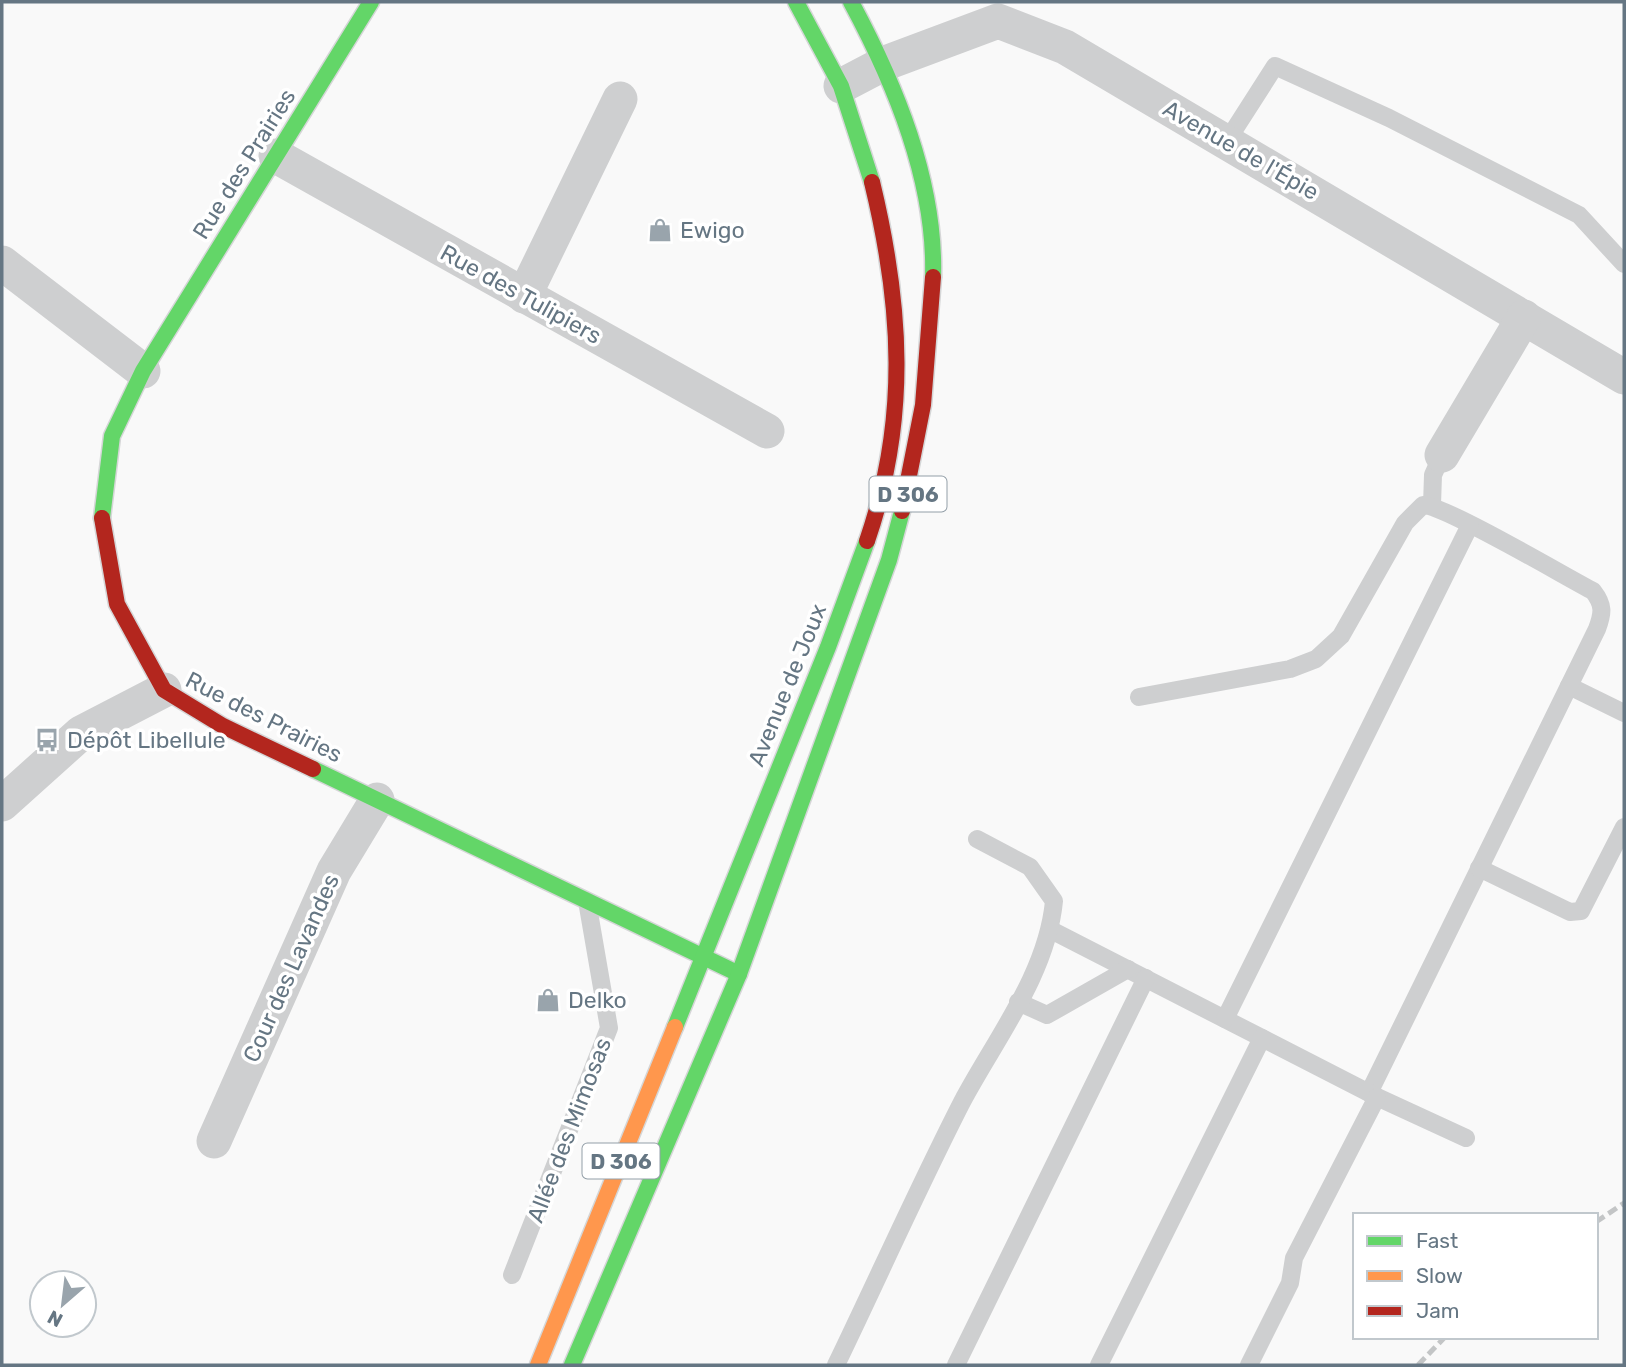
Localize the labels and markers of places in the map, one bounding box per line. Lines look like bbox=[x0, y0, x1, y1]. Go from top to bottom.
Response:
shop icon: Ewigo bbox=[646, 216, 674, 244]
place label: Ewigo bbox=[680, 216, 745, 244]
bus stop icon: Dépôt Libellule bbox=[33, 726, 61, 754]
place label: Dépôt Libellule bbox=[67, 726, 226, 754]
shop icon: Delko bbox=[534, 986, 562, 1014]
place label: Delko bbox=[568, 986, 627, 1014]

